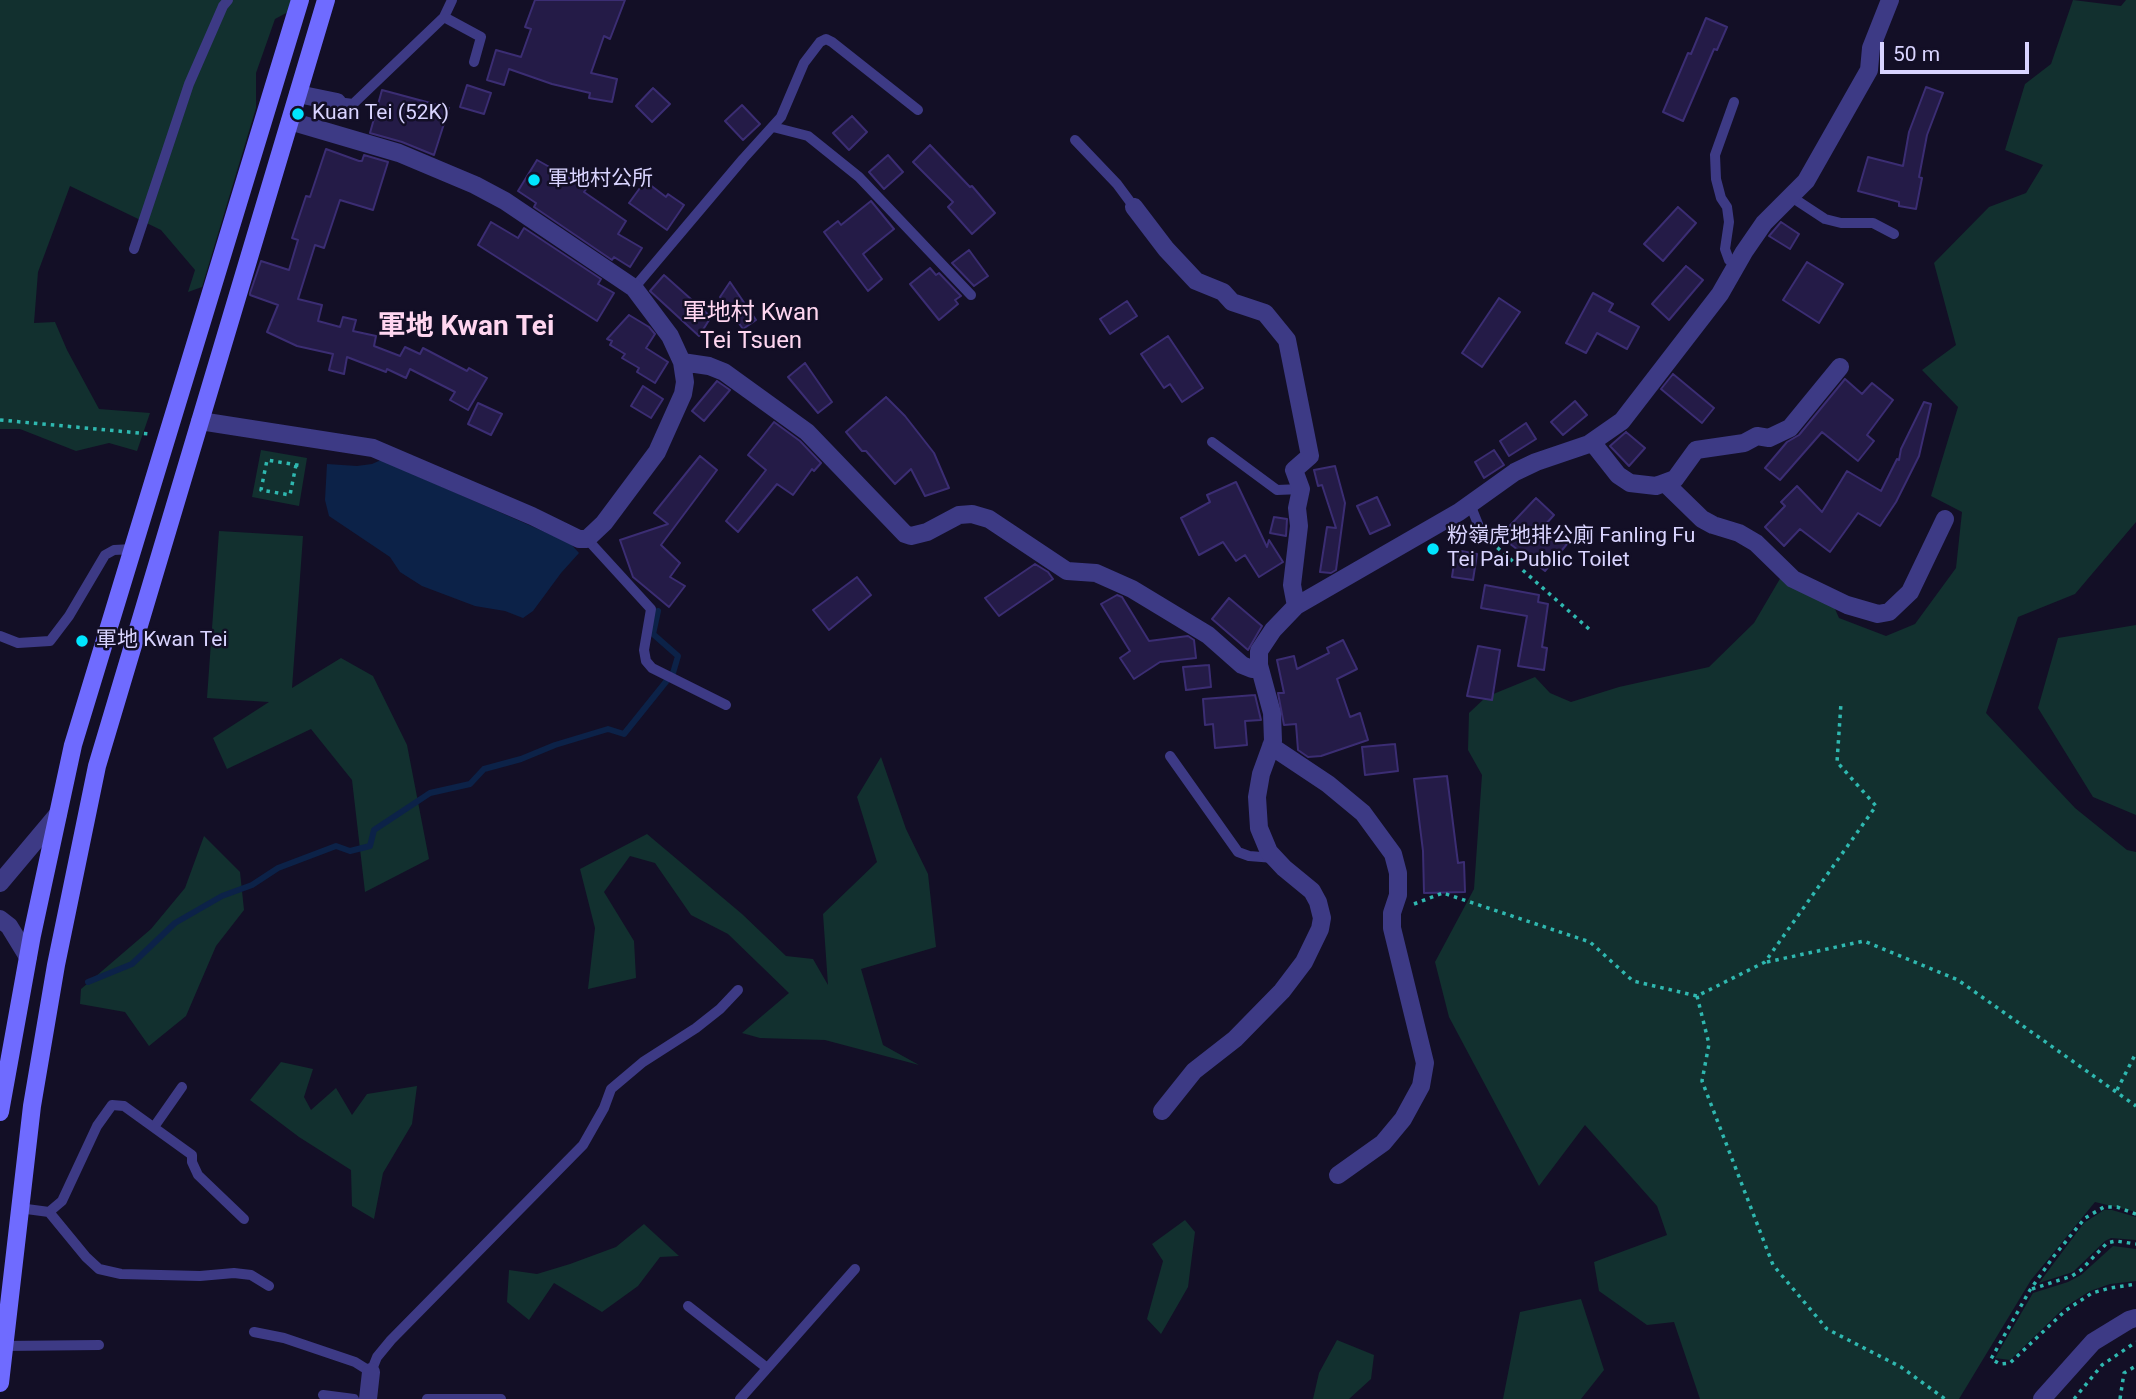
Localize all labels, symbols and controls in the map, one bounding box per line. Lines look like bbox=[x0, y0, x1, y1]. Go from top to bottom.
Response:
scale bar bbox=[1884, 28, 2033, 72]
text: 50 m bbox=[1893, 42, 1940, 66]
place label: Kuan Tei (52K) bbox=[312, 101, 449, 127]
marker: Kuan Tei (52K) bbox=[290, 106, 306, 122]
place label: 軍地村公所 bbox=[548, 167, 653, 193]
marker: 軍地村公所 bbox=[526, 172, 542, 188]
district label: 軍地村 Kwan Tei Tsuen bbox=[683, 300, 819, 356]
district label: 軍地 Kwan Tei bbox=[378, 311, 554, 345]
place label: 粉嶺虎地排公廁 Fanling Fu Tei Pai Public Toilet bbox=[1447, 524, 1695, 574]
marker: 粉嶺虎地排公廁 Fanling Fu Tei Pai Public Toilet bbox=[1425, 541, 1441, 557]
place label: 軍地 Kwan Tei bbox=[96, 628, 228, 654]
marker: 軍地 Kwan Tei bbox=[74, 633, 90, 649]

